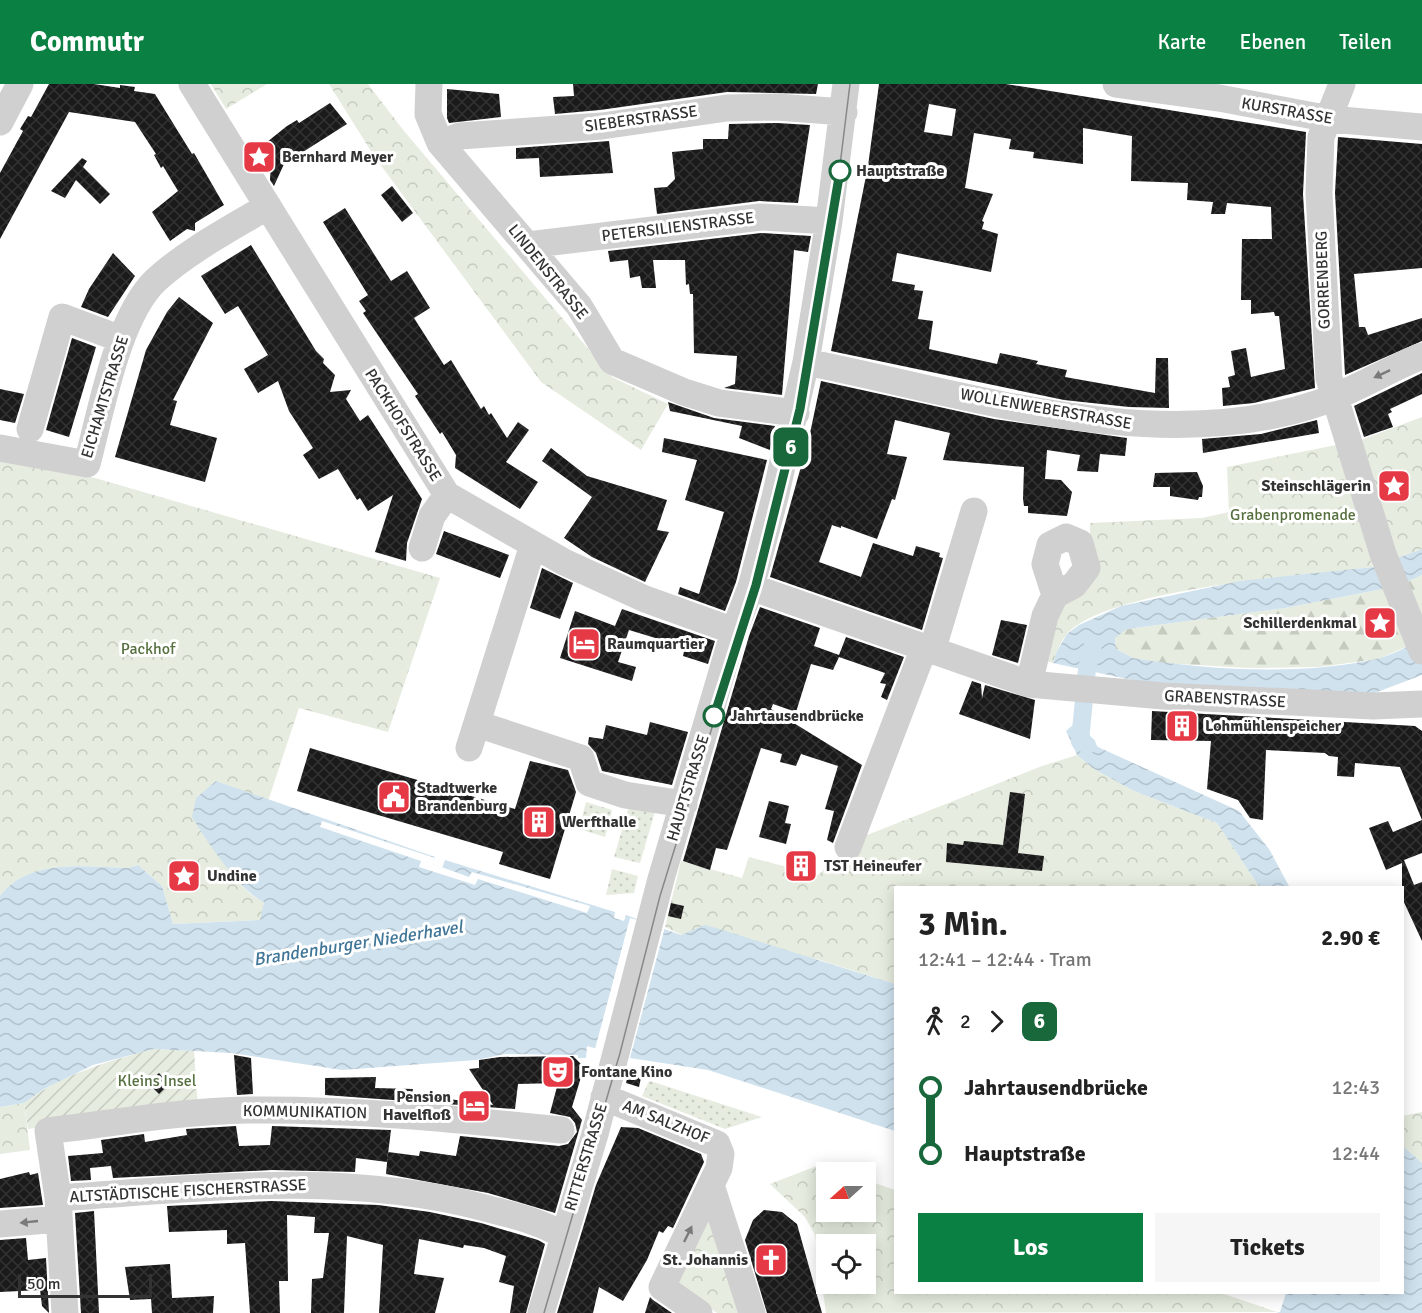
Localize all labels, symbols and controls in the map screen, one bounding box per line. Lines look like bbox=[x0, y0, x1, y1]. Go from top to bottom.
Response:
text: Commutr bbox=[30, 25, 144, 59]
text: Karte bbox=[1157, 29, 1206, 55]
text: Ebenen bbox=[1239, 29, 1306, 55]
text: Teilen bbox=[1339, 29, 1392, 55]
street label: KURSTRASSE bbox=[1240, 93, 1334, 129]
street label: SIEBERSTRASSE bbox=[583, 101, 699, 137]
place icon: Bernhard Meyer bbox=[241, 139, 277, 175]
place label: Bernhard Meyer bbox=[282, 147, 394, 167]
marker: Hauptstraße bbox=[829, 160, 851, 182]
place label: Hauptstraße bbox=[856, 161, 945, 181]
street label: PETERSILIENSTRASSE bbox=[601, 208, 755, 246]
street label: LINDENSTRASSE bbox=[504, 220, 592, 324]
street label: GORRENBERG bbox=[1311, 231, 1335, 329]
street label: EICHAMTSTRASSE bbox=[77, 333, 133, 461]
street label: PACKHOFSTRASSE bbox=[360, 365, 446, 485]
one-way arrow bbox=[1373, 369, 1391, 379]
street label: WOLLENWEBERSTRASSE bbox=[959, 384, 1133, 434]
line badge: 6 bbox=[772, 428, 810, 466]
text: 6 bbox=[785, 434, 797, 460]
place icon: Steinschlägerin bbox=[1376, 468, 1412, 504]
place label: Steinschlägerin bbox=[1261, 476, 1371, 496]
park label: Grabenpromenade bbox=[1230, 505, 1356, 525]
place icon: Schillerdenkmal bbox=[1362, 605, 1398, 641]
place label: Schillerdenkmal bbox=[1243, 613, 1357, 633]
hotel icon: Raumquartier bbox=[566, 626, 602, 662]
place label: Raumquartier bbox=[607, 634, 705, 654]
park label: Packhof bbox=[121, 639, 176, 659]
street label: GRABENSTRASSE bbox=[1164, 686, 1286, 712]
marker: Jahrtausendbrücke bbox=[703, 705, 725, 727]
place label: Jahrtausendbrücke bbox=[730, 706, 864, 726]
building icon: Lohmühlenspeicher bbox=[1164, 708, 1200, 744]
place label: Lohmühlenspeicher bbox=[1205, 716, 1342, 736]
street label: HAUPTSTRASSE bbox=[662, 732, 714, 844]
place label: Stadtwerke Brandenburg bbox=[417, 778, 508, 816]
public building icon: Stadtwerke Brandenburg bbox=[376, 779, 412, 815]
building icon: Werfthalle bbox=[521, 804, 557, 840]
place label: Werfthalle bbox=[562, 812, 636, 832]
building icon: TST Heineufer bbox=[783, 848, 819, 884]
place label: TST Heineufer bbox=[824, 856, 922, 876]
place icon: Undine bbox=[166, 858, 202, 894]
place label: Undine bbox=[207, 866, 257, 886]
text: 3 Min. bbox=[918, 904, 1008, 945]
water label: Brandenburger Niederhavel bbox=[252, 915, 466, 970]
text: 2.90 € bbox=[1321, 924, 1380, 951]
text: 12:41 – 12:44 · Tram bbox=[918, 947, 1092, 972]
icon: walk bbox=[918, 1005, 951, 1038]
icon: forward bbox=[980, 1005, 1013, 1038]
text: 6 bbox=[1034, 1008, 1045, 1034]
text: 2 bbox=[960, 1009, 971, 1034]
theatre icon: Fontane Kino bbox=[540, 1054, 576, 1090]
place label: Fontane Kino bbox=[581, 1062, 672, 1082]
park label: Kleins Insel bbox=[118, 1071, 197, 1091]
text: Jahrtausendbrücke bbox=[964, 1074, 1148, 1101]
text: 12:43 bbox=[1331, 1075, 1380, 1100]
place label: Pension Havelfloß bbox=[383, 1087, 451, 1125]
hotel icon: Pension Havelfloß bbox=[456, 1088, 492, 1124]
street label: AM SALZHOF bbox=[620, 1096, 712, 1148]
street label: KOMMUNIKATION bbox=[243, 1101, 367, 1123]
street label: RITTERSTRASSE bbox=[560, 1101, 612, 1213]
text: Hauptstraße bbox=[964, 1140, 1086, 1167]
text: 12:44 bbox=[1331, 1141, 1380, 1166]
north arrow bbox=[816, 1162, 876, 1222]
map controls bbox=[816, 1162, 876, 1294]
street label: ALTSTÄDTISCHE FISCHERSTRASSE bbox=[69, 1175, 307, 1207]
button: Los bbox=[918, 1213, 1143, 1282]
button: Tickets bbox=[1155, 1213, 1380, 1282]
one-way arrow bbox=[20, 1217, 39, 1227]
one-way arrow bbox=[683, 1225, 692, 1242]
button: locate bbox=[816, 1234, 876, 1294]
church icon: St. Johannis bbox=[753, 1242, 789, 1278]
place label: St. Johannis bbox=[663, 1250, 748, 1270]
scale bar bbox=[18, 1271, 152, 1298]
text: 50 m bbox=[27, 1274, 61, 1294]

